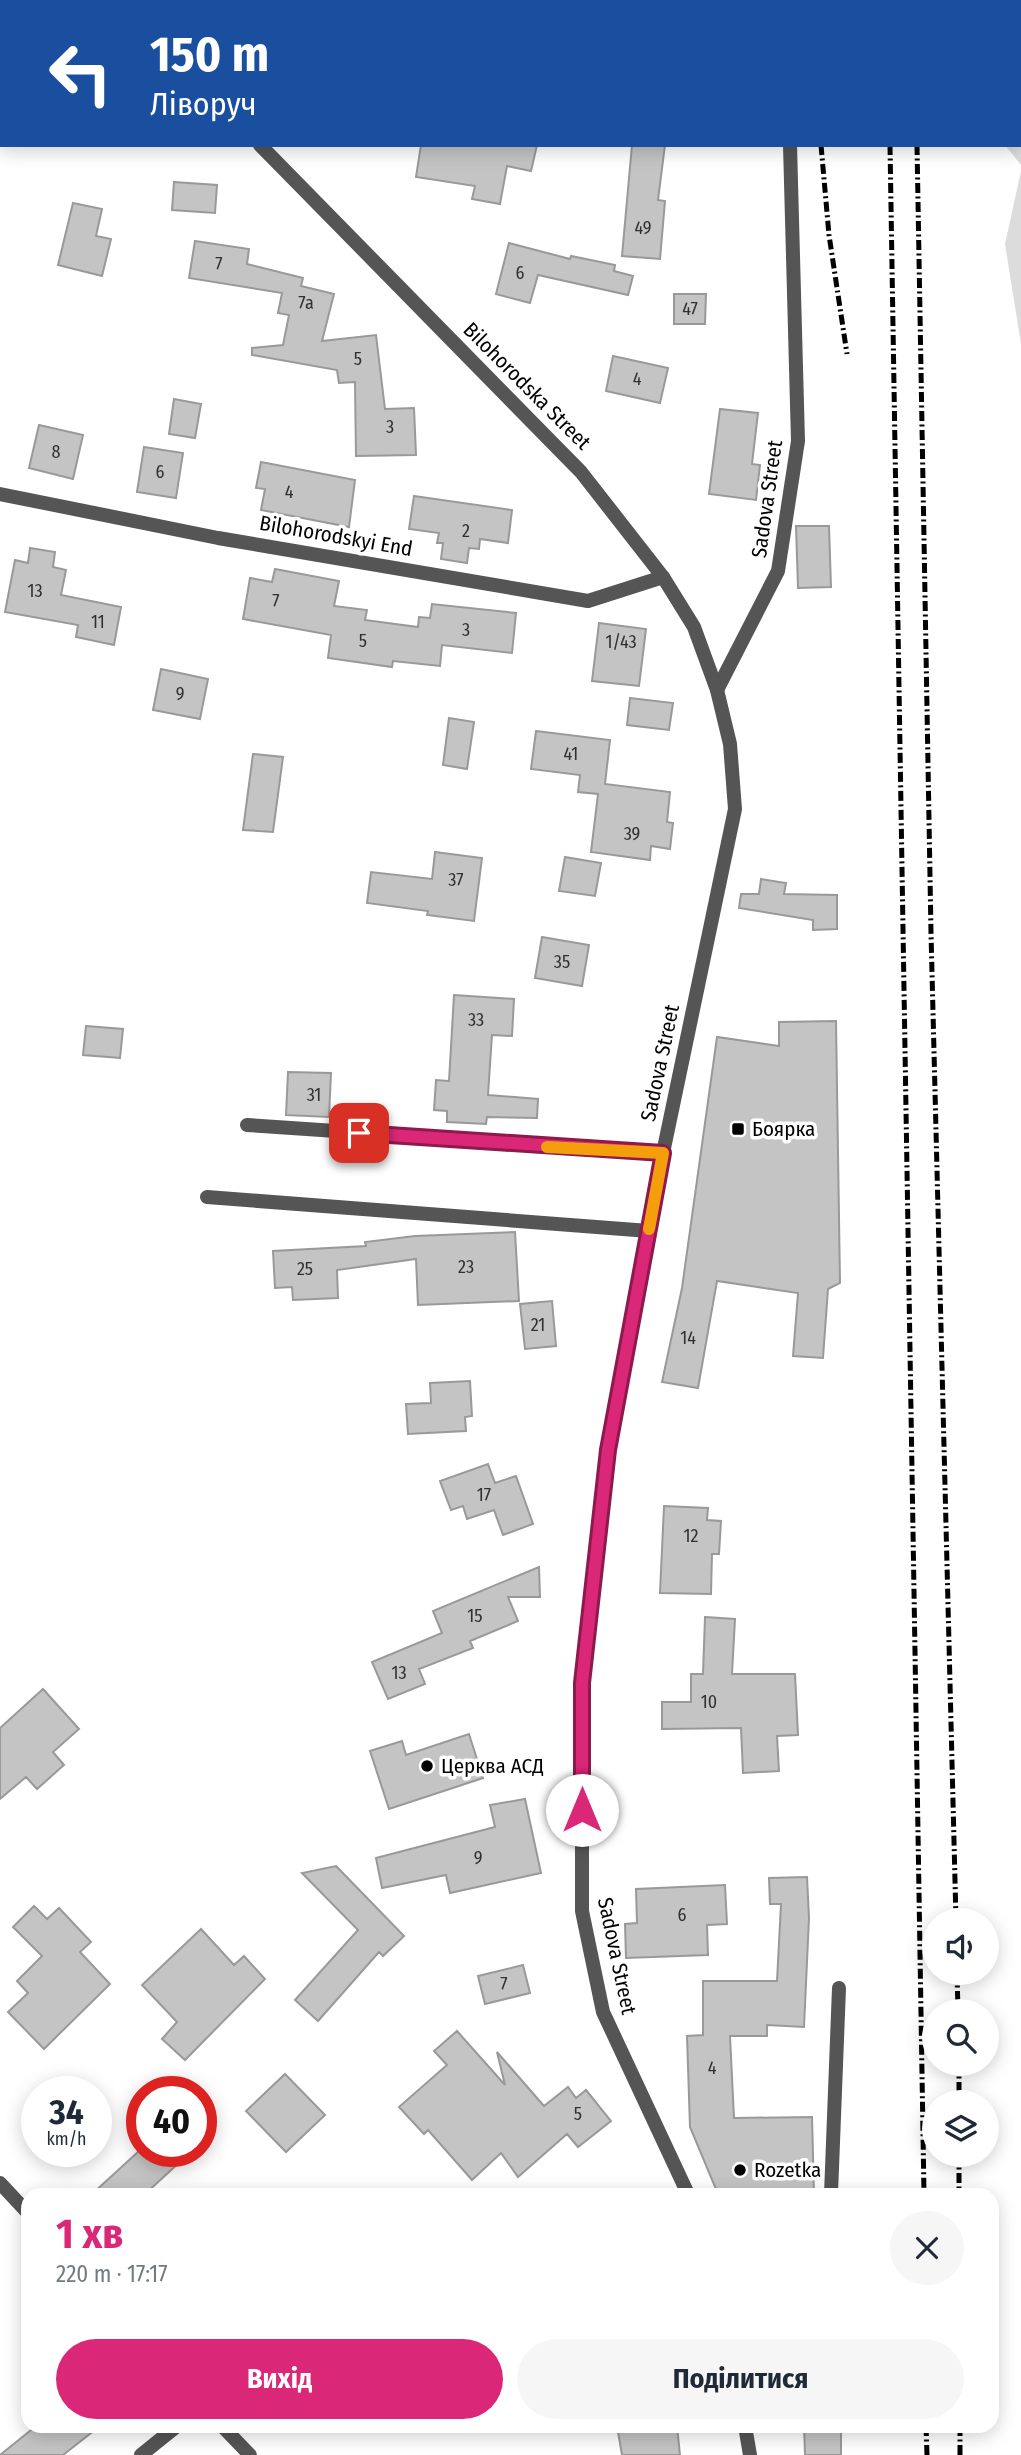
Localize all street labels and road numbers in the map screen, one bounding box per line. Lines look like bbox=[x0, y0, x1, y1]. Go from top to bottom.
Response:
street label: Bilohorodska Street bbox=[458, 317, 596, 455]
street label: Sadova Street bbox=[746, 438, 788, 560]
street label: Bilohorodskyi End bbox=[258, 510, 414, 562]
street label: Sadova Street bbox=[635, 1002, 685, 1124]
street label: Sadova Street bbox=[592, 1895, 642, 2017]

